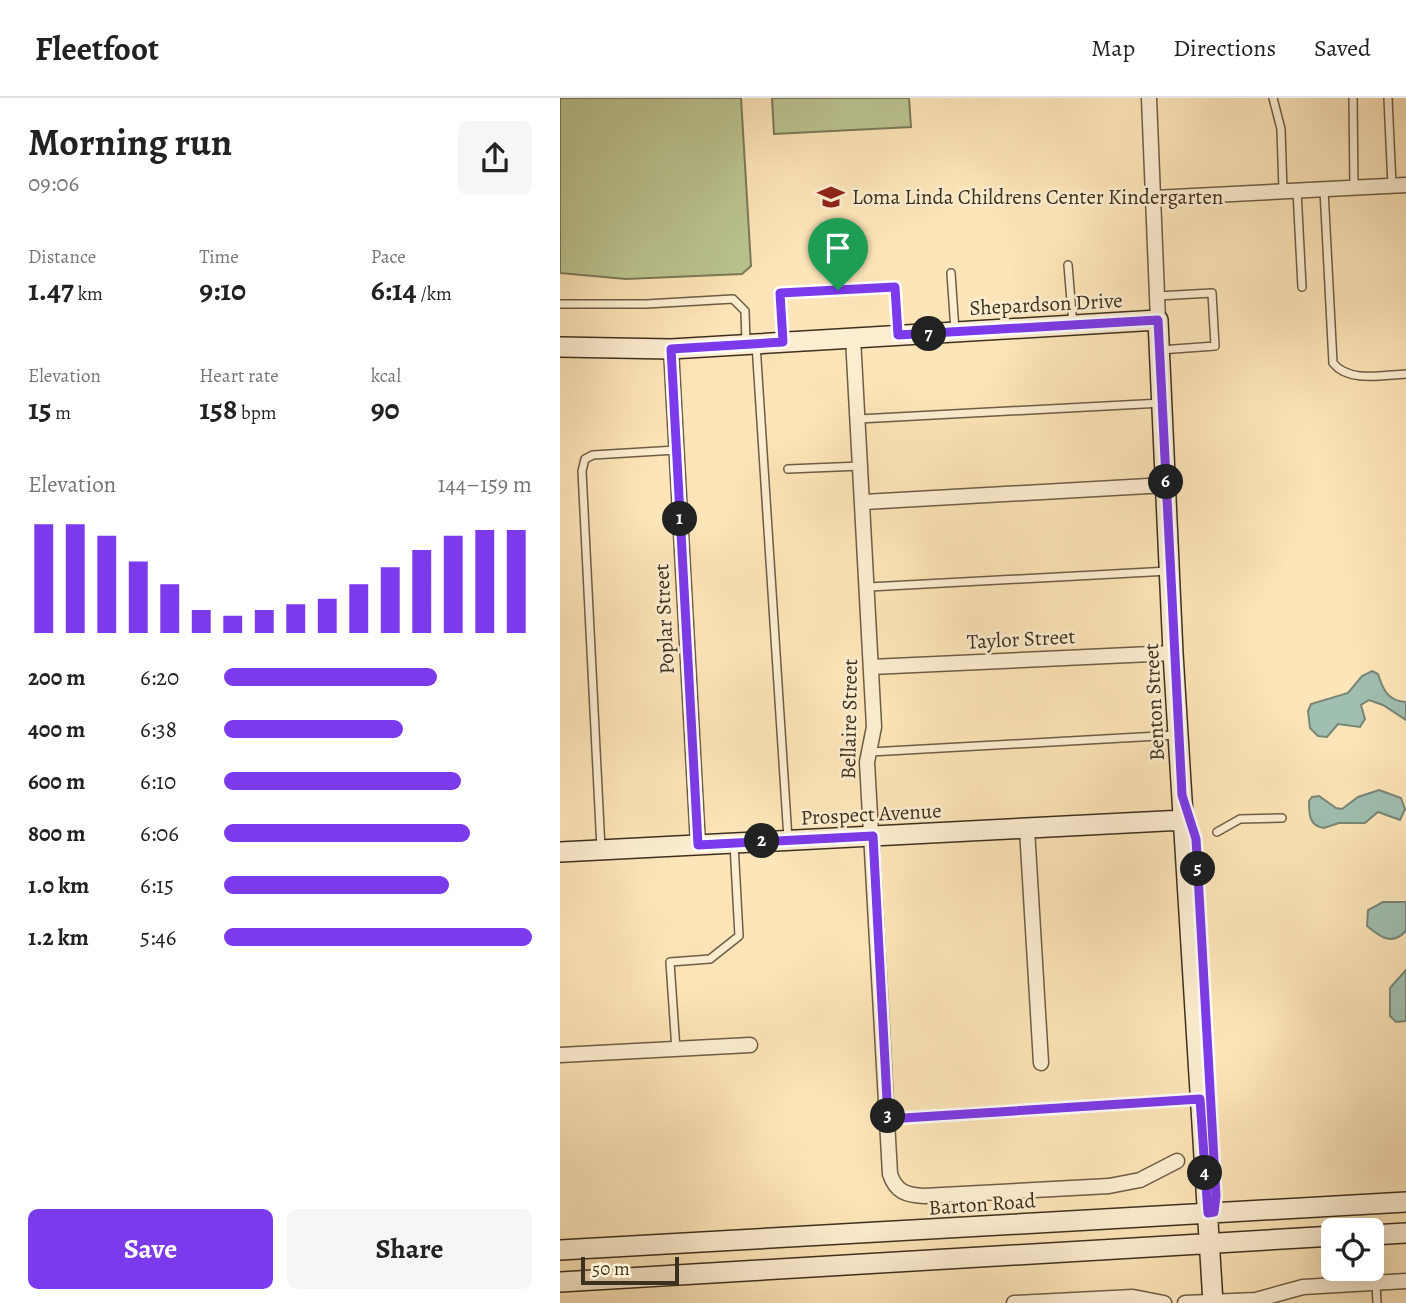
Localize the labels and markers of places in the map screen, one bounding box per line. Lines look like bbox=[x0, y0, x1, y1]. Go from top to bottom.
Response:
school or university icon: Loma Linda Childrens Center Kindergarten bbox=[816, 182, 846, 212]
place label: Loma Linda Childrens Center Kindergarten bbox=[852, 183, 1223, 211]
pin bbox=[808, 218, 868, 290]
pin: 7 bbox=[912, 316, 946, 352]
pin: 6 bbox=[1148, 464, 1184, 500]
pin: 1 bbox=[662, 502, 698, 536]
pin: 2 bbox=[744, 824, 780, 858]
pin: 5 bbox=[1180, 852, 1216, 886]
pin: 3 bbox=[870, 1098, 906, 1134]
pin: 4 bbox=[1188, 1156, 1222, 1190]

